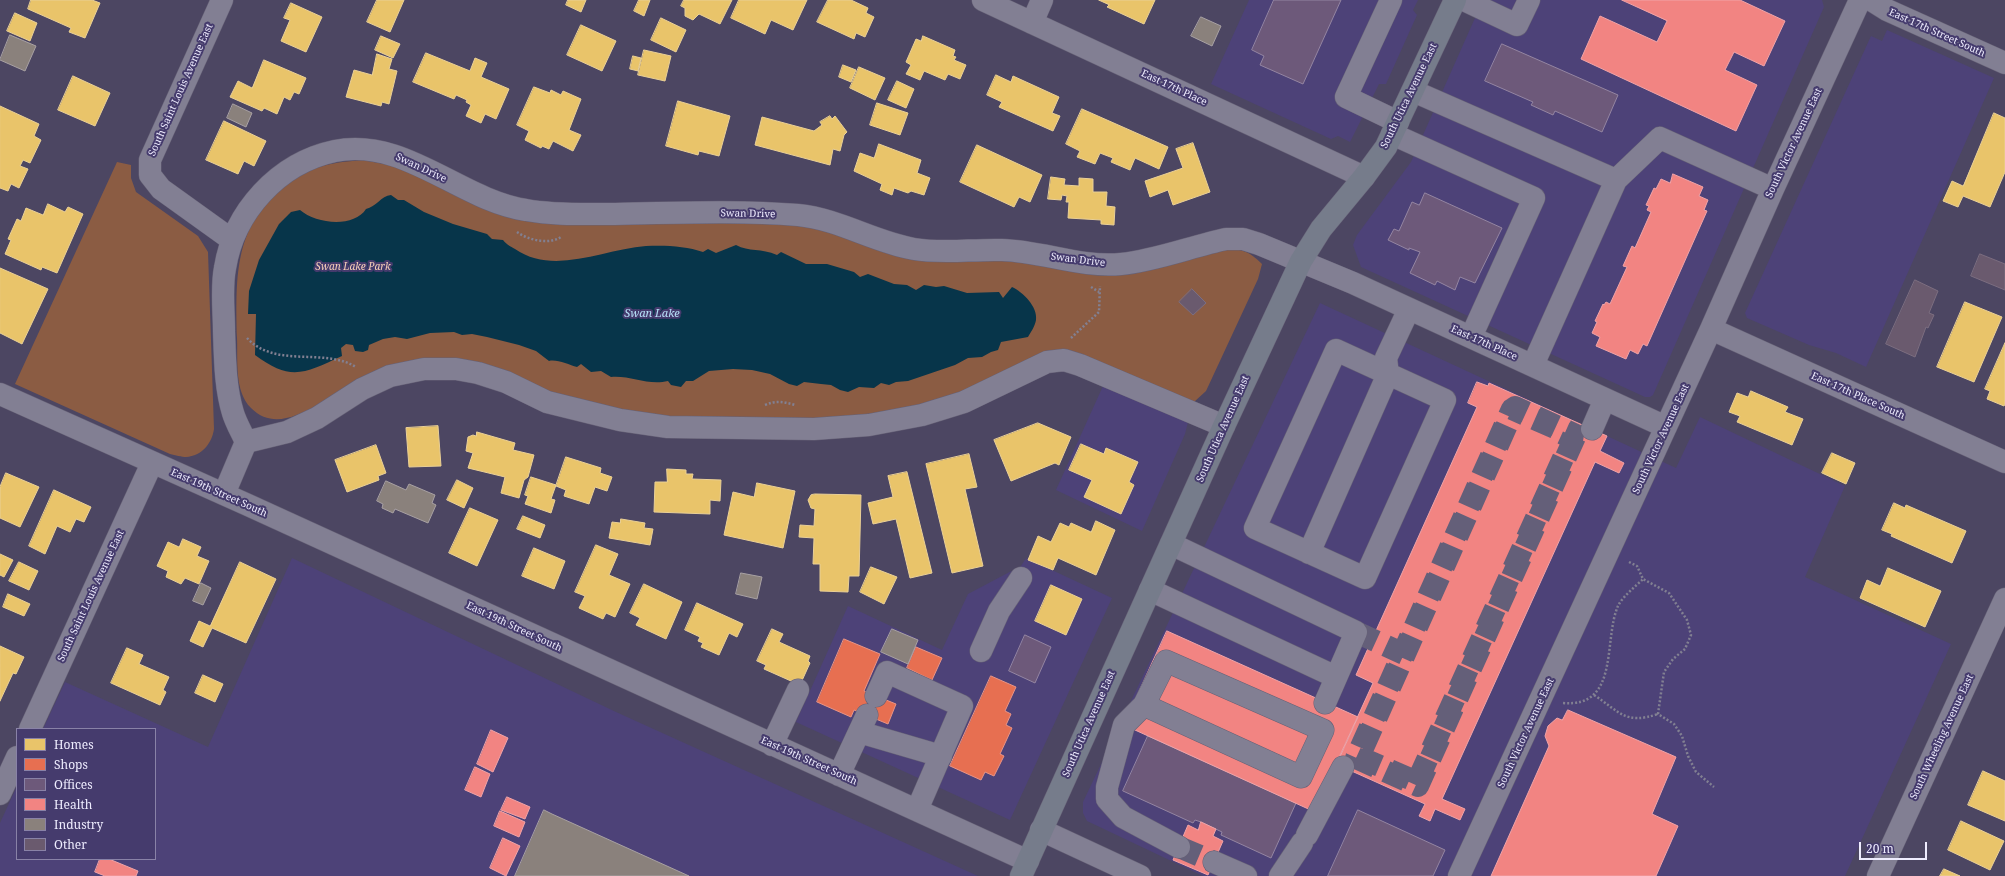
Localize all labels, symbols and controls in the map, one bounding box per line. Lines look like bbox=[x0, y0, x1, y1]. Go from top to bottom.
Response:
street label: East 17th Street South bbox=[1887, 6, 1987, 60]
street label: South Saint Louis Avenue East bbox=[146, 22, 216, 158]
street label: South Utica Avenue East bbox=[1378, 42, 1440, 150]
street label: East 17th Place bbox=[1139, 68, 1209, 108]
street label: South Victor Avenue East bbox=[1763, 86, 1825, 200]
street label: Swan Drive bbox=[394, 151, 448, 185]
street label: Swan Drive bbox=[720, 208, 776, 220]
street label: Swan Drive bbox=[1050, 251, 1106, 269]
park label: Swan Lake Park bbox=[315, 261, 391, 273]
water label: Swan Lake bbox=[624, 307, 680, 321]
street label: East 17th Place bbox=[1449, 323, 1519, 363]
street label: East 17th Place South bbox=[1809, 370, 1907, 422]
street label: South Utica Avenue East bbox=[1194, 374, 1252, 484]
street label: South Victor Avenue East bbox=[1630, 382, 1692, 496]
street label: East 19th Street South bbox=[169, 466, 269, 520]
street label: South Saint Louis Avenue East bbox=[55, 528, 127, 664]
street label: East 19th Street South bbox=[464, 600, 564, 654]
street label: South Utica Avenue East bbox=[1060, 669, 1118, 779]
street label: South Wheeling Avenue East bbox=[1908, 673, 1976, 801]
street label: South Victor Avenue East bbox=[1495, 676, 1557, 790]
legend bbox=[16, 728, 156, 860]
street label: East 19th Street South bbox=[759, 734, 859, 788]
text: Homes bbox=[54, 736, 94, 753]
text: Shops bbox=[54, 756, 88, 773]
text: Offices bbox=[54, 776, 93, 793]
text: Health bbox=[54, 796, 92, 813]
text: Industry bbox=[54, 816, 103, 833]
scale bar bbox=[1861, 834, 1929, 860]
text: Other bbox=[54, 836, 87, 853]
text: 20 m bbox=[1866, 840, 1894, 857]

